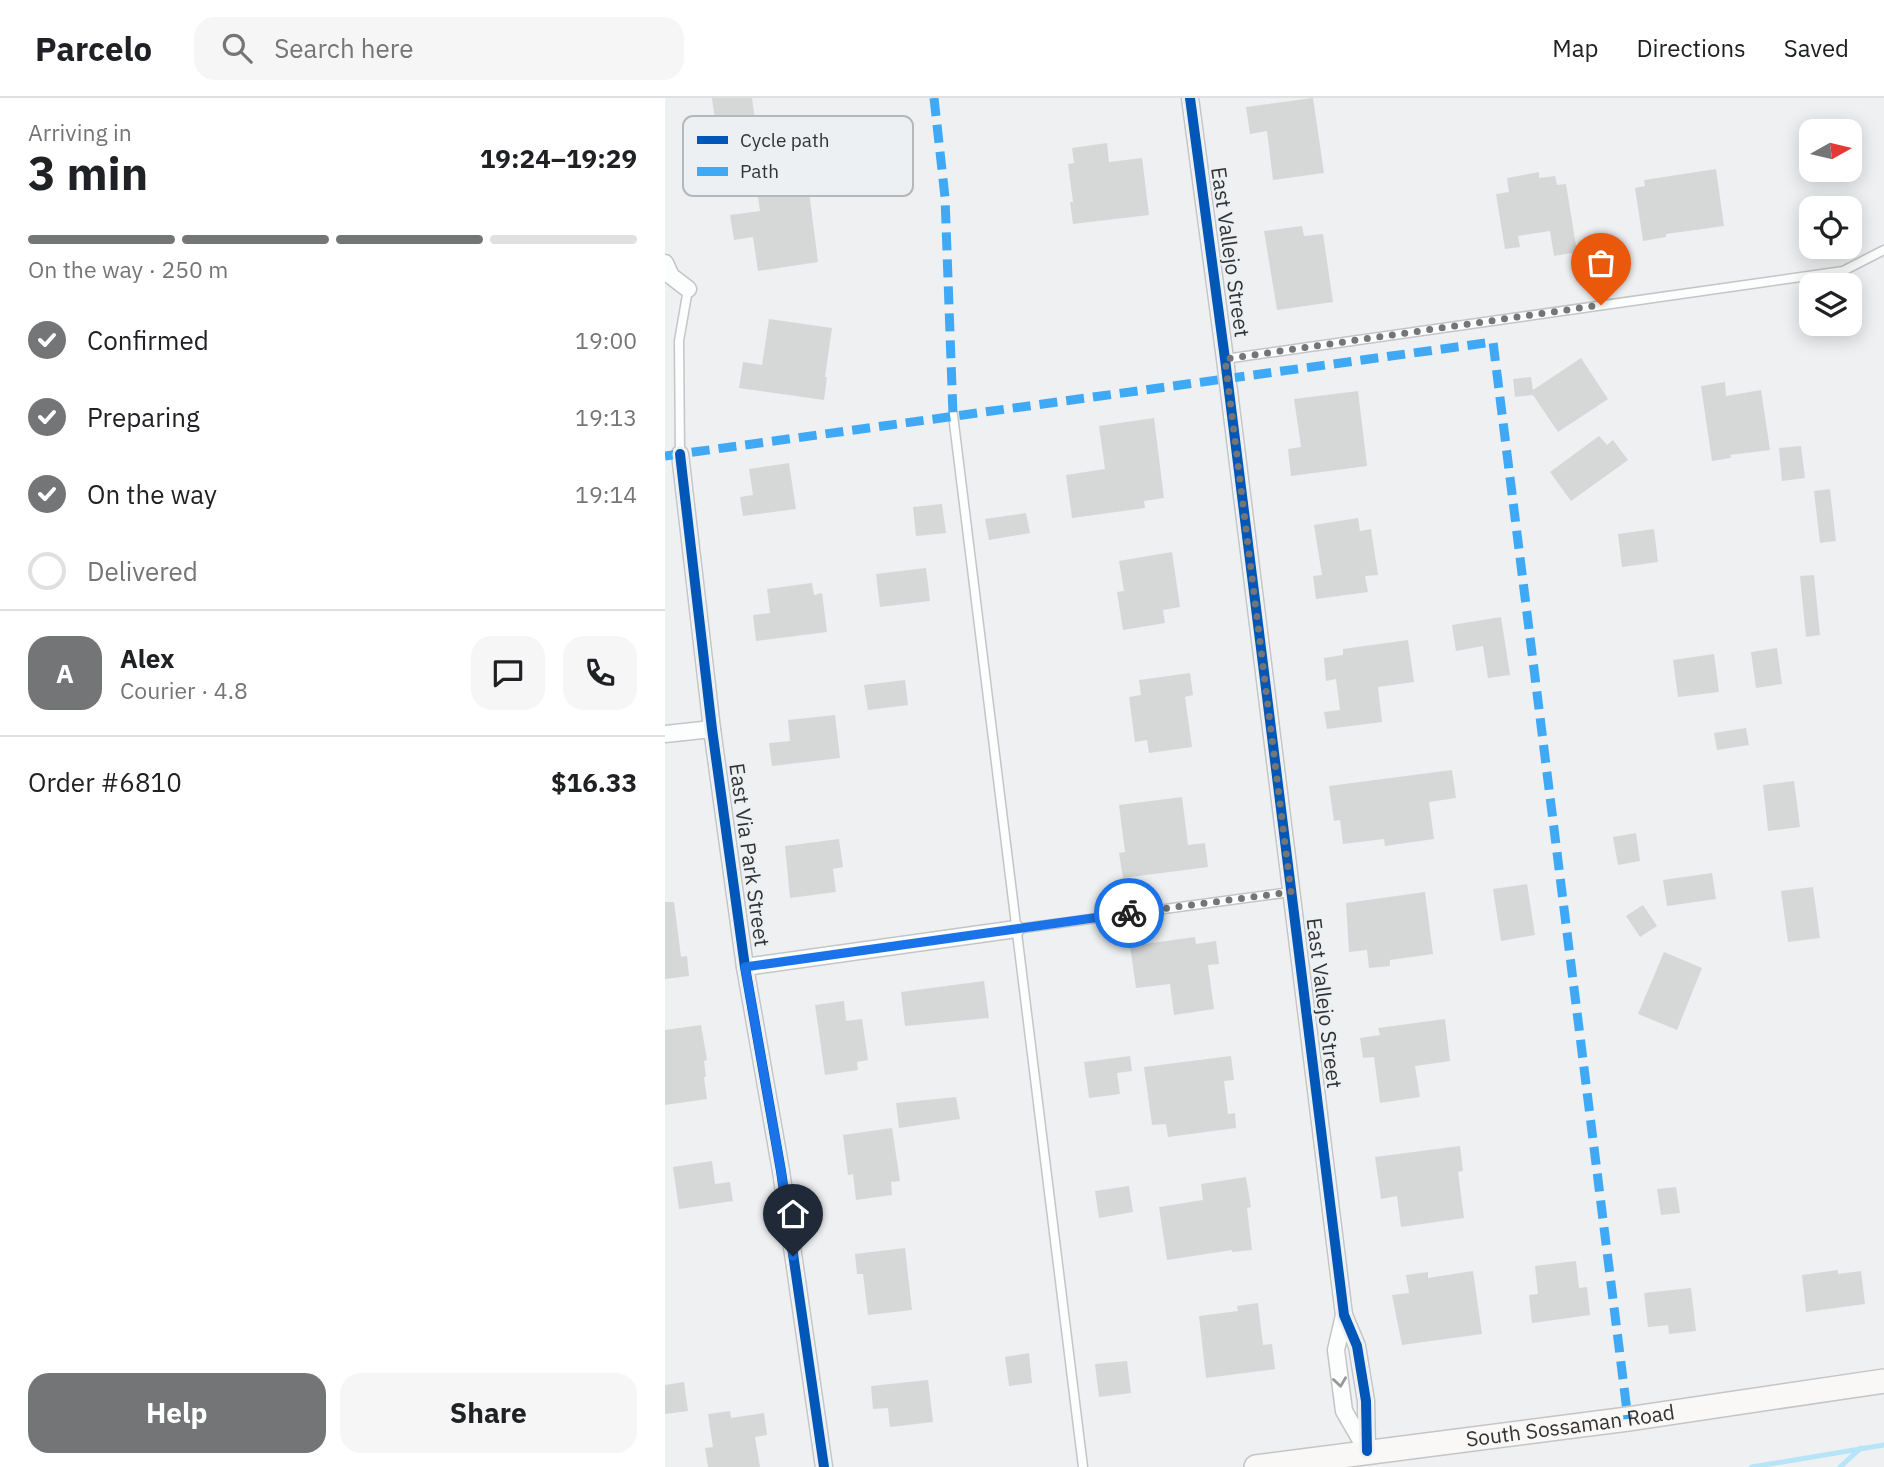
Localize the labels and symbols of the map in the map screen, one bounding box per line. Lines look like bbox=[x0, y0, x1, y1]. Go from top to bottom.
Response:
legend bbox=[683, 116, 913, 196]
north arrow bbox=[1799, 119, 1862, 182]
text: Cycle path bbox=[740, 128, 829, 152]
text: Path bbox=[740, 159, 779, 183]
street label: East Vallejo Street bbox=[1205, 165, 1257, 339]
pin bbox=[1571, 233, 1631, 305]
street label: East Via Park Street bbox=[723, 761, 777, 948]
courier bbox=[1094, 878, 1164, 948]
street label: East Vallejo Street bbox=[1301, 916, 1349, 1090]
pin bbox=[763, 1184, 823, 1256]
one-way arrow bbox=[1332, 1376, 1347, 1388]
street label: South Sossaman Road bbox=[1464, 1397, 1677, 1453]

